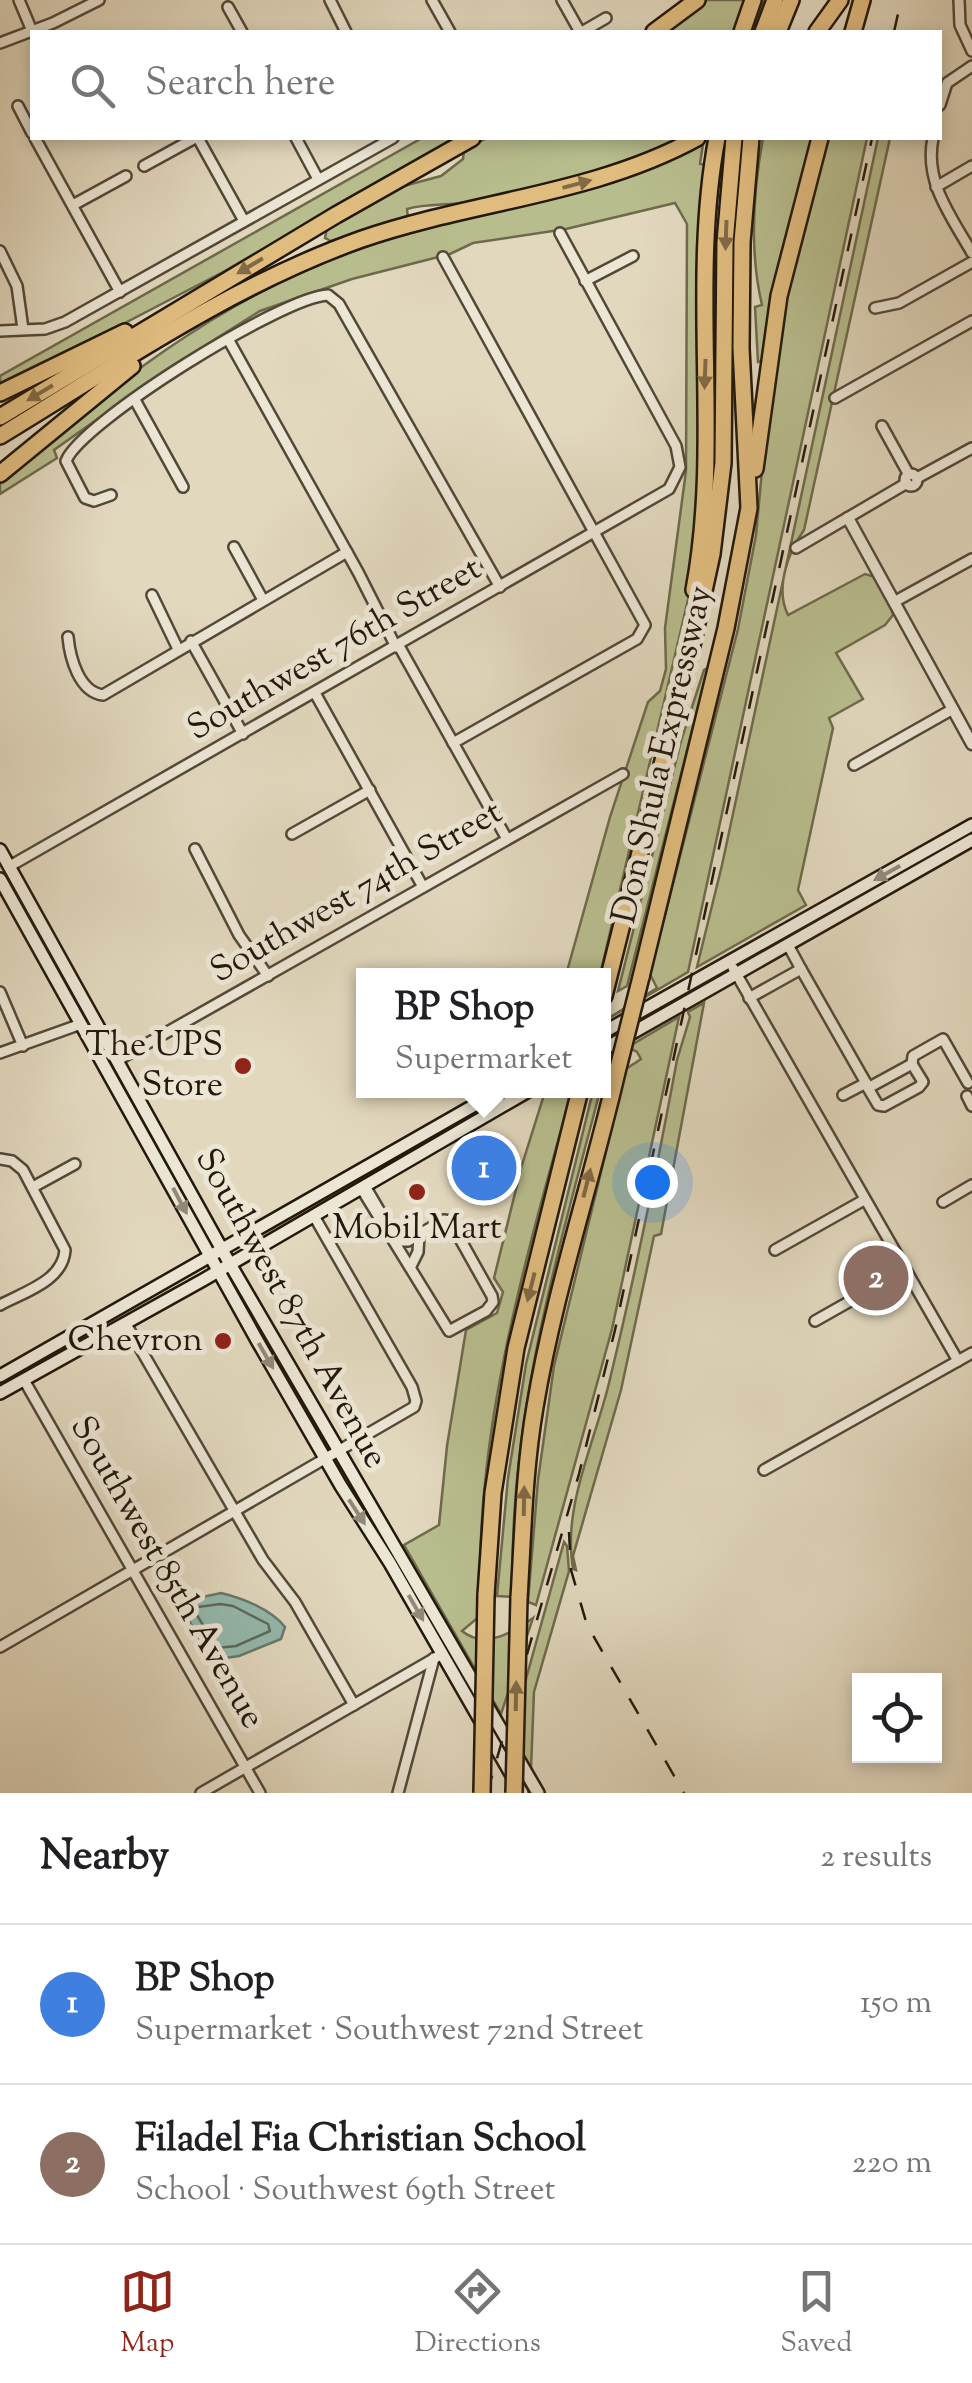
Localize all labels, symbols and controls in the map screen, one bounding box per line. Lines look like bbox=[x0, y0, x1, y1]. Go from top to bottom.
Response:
search box bbox=[30, 30, 942, 140]
icon: search bbox=[65, 58, 120, 113]
text: Search here bbox=[145, 58, 336, 112]
one-way arrow bbox=[562, 176, 593, 191]
one-way arrow bbox=[717, 219, 733, 251]
one-way arrow bbox=[236, 257, 264, 274]
one-way arrow bbox=[696, 359, 712, 391]
one-way arrow bbox=[26, 384, 54, 401]
street label: Southwest 76th Street bbox=[178, 545, 492, 755]
street label: Don Shula Expressway bbox=[600, 581, 728, 929]
street label: Southwest 74th Street bbox=[201, 788, 513, 998]
one-way arrow bbox=[873, 863, 901, 881]
popup bbox=[356, 968, 611, 1098]
text: BP Shop bbox=[395, 983, 534, 1037]
place label: The UPS Store bbox=[85, 1021, 223, 1112]
text: Supermarket bbox=[395, 1037, 572, 1083]
marker: The UPS Store bbox=[232, 1055, 254, 1077]
pin: 1 bbox=[452, 1130, 516, 1206]
street label: Southwest 87th Avenue bbox=[181, 1140, 399, 1478]
your location bbox=[627, 1157, 678, 1208]
one-way arrow bbox=[580, 1167, 595, 1198]
marker: Mobil Mart bbox=[406, 1181, 428, 1203]
one-way arrow bbox=[171, 1187, 189, 1215]
place label: Mobil Mart bbox=[332, 1204, 502, 1255]
pin: 2 bbox=[844, 1240, 908, 1316]
one-way arrow bbox=[523, 1272, 538, 1303]
place label: Chevron bbox=[68, 1316, 203, 1367]
marker: Chevron bbox=[212, 1330, 234, 1352]
one-way arrow bbox=[257, 1342, 274, 1371]
street label: Southwest 85th Avenue bbox=[56, 1407, 276, 1739]
one-way arrow bbox=[516, 1484, 532, 1516]
one-way arrow bbox=[348, 1498, 366, 1525]
one-way arrow bbox=[407, 1594, 424, 1623]
map controls bbox=[852, 1673, 942, 1763]
button: locate bbox=[852, 1673, 942, 1763]
one-way arrow bbox=[509, 1679, 525, 1711]
text: Nearby bbox=[40, 1828, 169, 1888]
text: 2 results bbox=[820, 1835, 932, 1881]
text: BP Shop bbox=[135, 1954, 275, 2008]
text: 1 bbox=[67, 1981, 78, 2027]
text: 150 m bbox=[860, 1981, 932, 2027]
text: Supermarket · Southwest 72nd Street bbox=[135, 2008, 643, 2054]
text: Filadel Fia Christian School bbox=[135, 2114, 586, 2168]
text: 2 bbox=[65, 2141, 80, 2187]
text: 220 m bbox=[852, 2141, 932, 2187]
text: School · Southwest 69th Street bbox=[135, 2168, 555, 2214]
tab: Map bbox=[120, 2264, 175, 2364]
tab: Directions bbox=[414, 2264, 541, 2364]
tab: Saved bbox=[780, 2264, 852, 2364]

